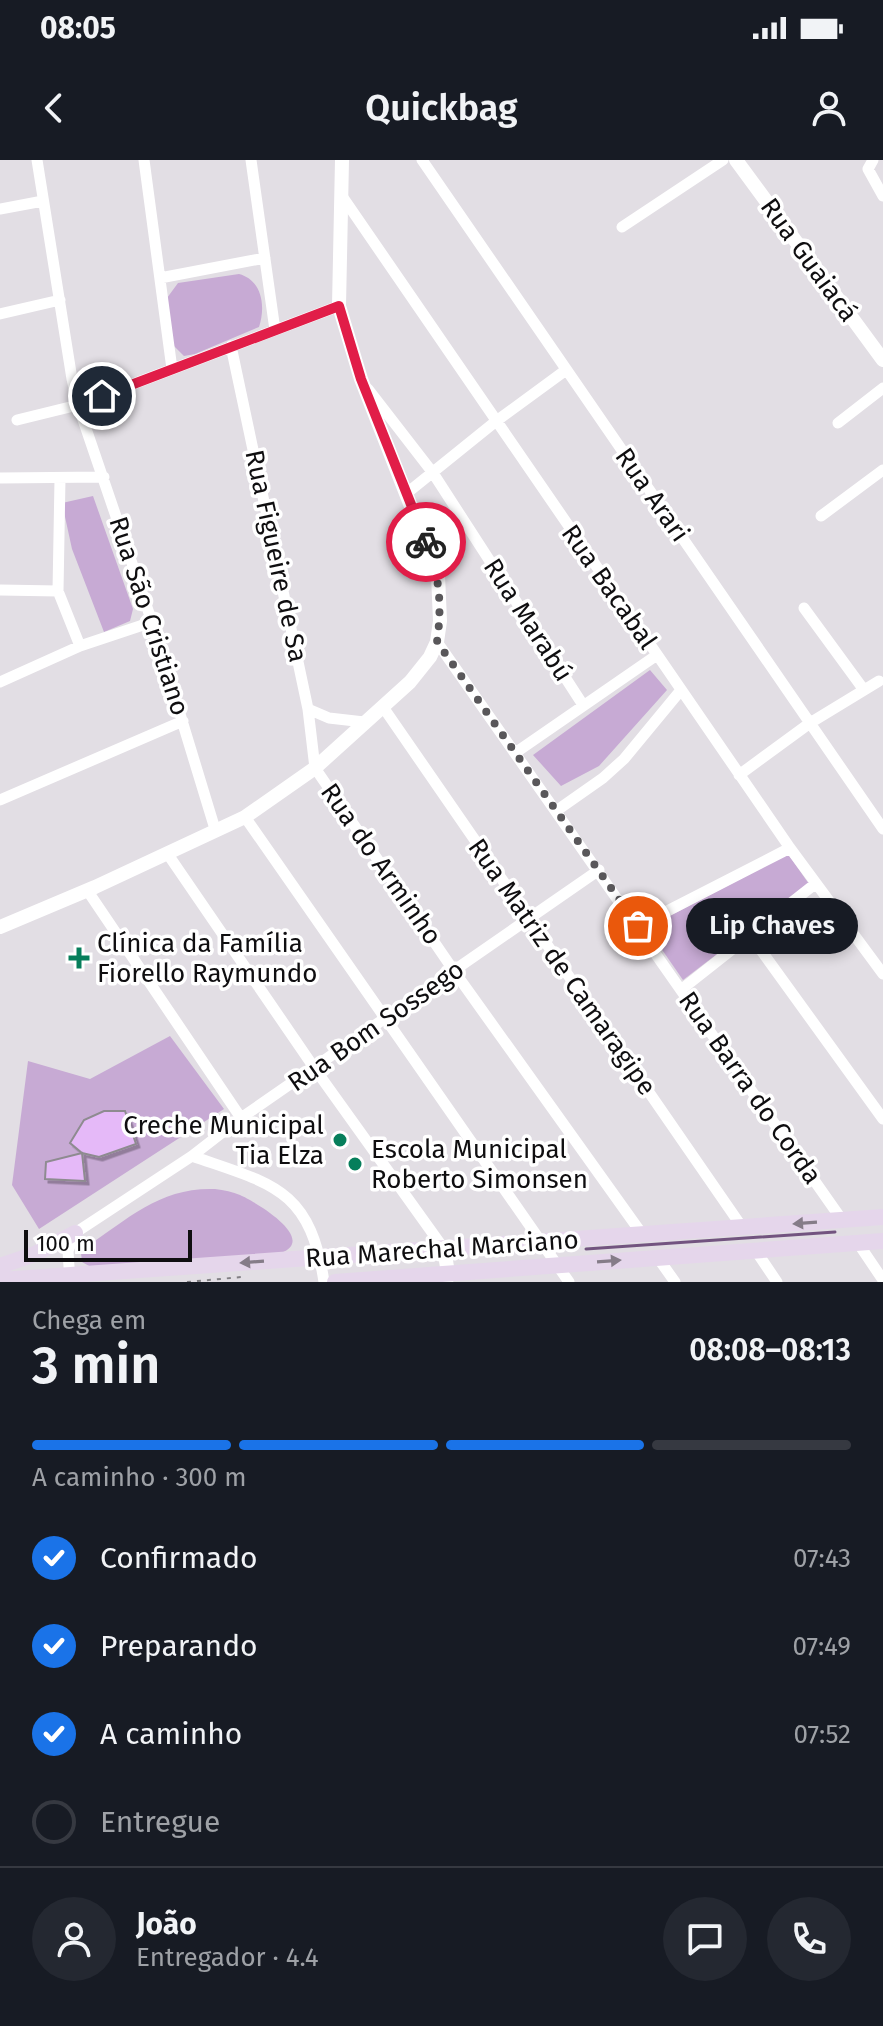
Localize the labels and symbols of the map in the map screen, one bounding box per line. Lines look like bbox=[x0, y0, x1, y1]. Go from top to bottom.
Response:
street label: Rua Guaiacá bbox=[754, 192, 864, 328]
pin bbox=[68, 362, 136, 430]
street label: Rua Arari bbox=[608, 442, 696, 548]
street label: Rua Figueire de Sa bbox=[238, 447, 314, 665]
courier bbox=[386, 502, 466, 582]
street label: Rua São Cristiano bbox=[102, 513, 196, 719]
street label: Rua Bacabal bbox=[555, 519, 663, 656]
street label: Rua Marabú bbox=[477, 553, 579, 687]
street label: Rua do Arminho bbox=[314, 777, 448, 951]
street label: Rua Matriz de Camaragipe bbox=[461, 833, 663, 1101]
pin bbox=[604, 892, 672, 960]
callout: Lip Chaves bbox=[686, 898, 858, 954]
place label: Clínica da Família Fiorello Raymundo bbox=[97, 928, 317, 989]
marker: Clínica da Família Fiorello Raymundo bbox=[68, 947, 90, 969]
street label: Rua Bom Sossego bbox=[282, 954, 470, 1098]
street label: Rua Barra do Corda bbox=[672, 986, 828, 1190]
place label: Creche Municipal Tia Elza bbox=[123, 1110, 324, 1171]
marker: Creche Municipal Tia Elza bbox=[331, 1131, 349, 1149]
place label: Escola Municipal Roberto Simonsen bbox=[371, 1134, 588, 1195]
marker: Escola Municipal Roberto Simonsen bbox=[346, 1155, 364, 1173]
one-way arrow bbox=[792, 1217, 817, 1230]
street label: Rua Marechal Marciano bbox=[304, 1224, 580, 1274]
scale bar bbox=[24, 1226, 192, 1262]
one-way arrow bbox=[597, 1255, 622, 1268]
one-way arrow bbox=[239, 1256, 264, 1269]

